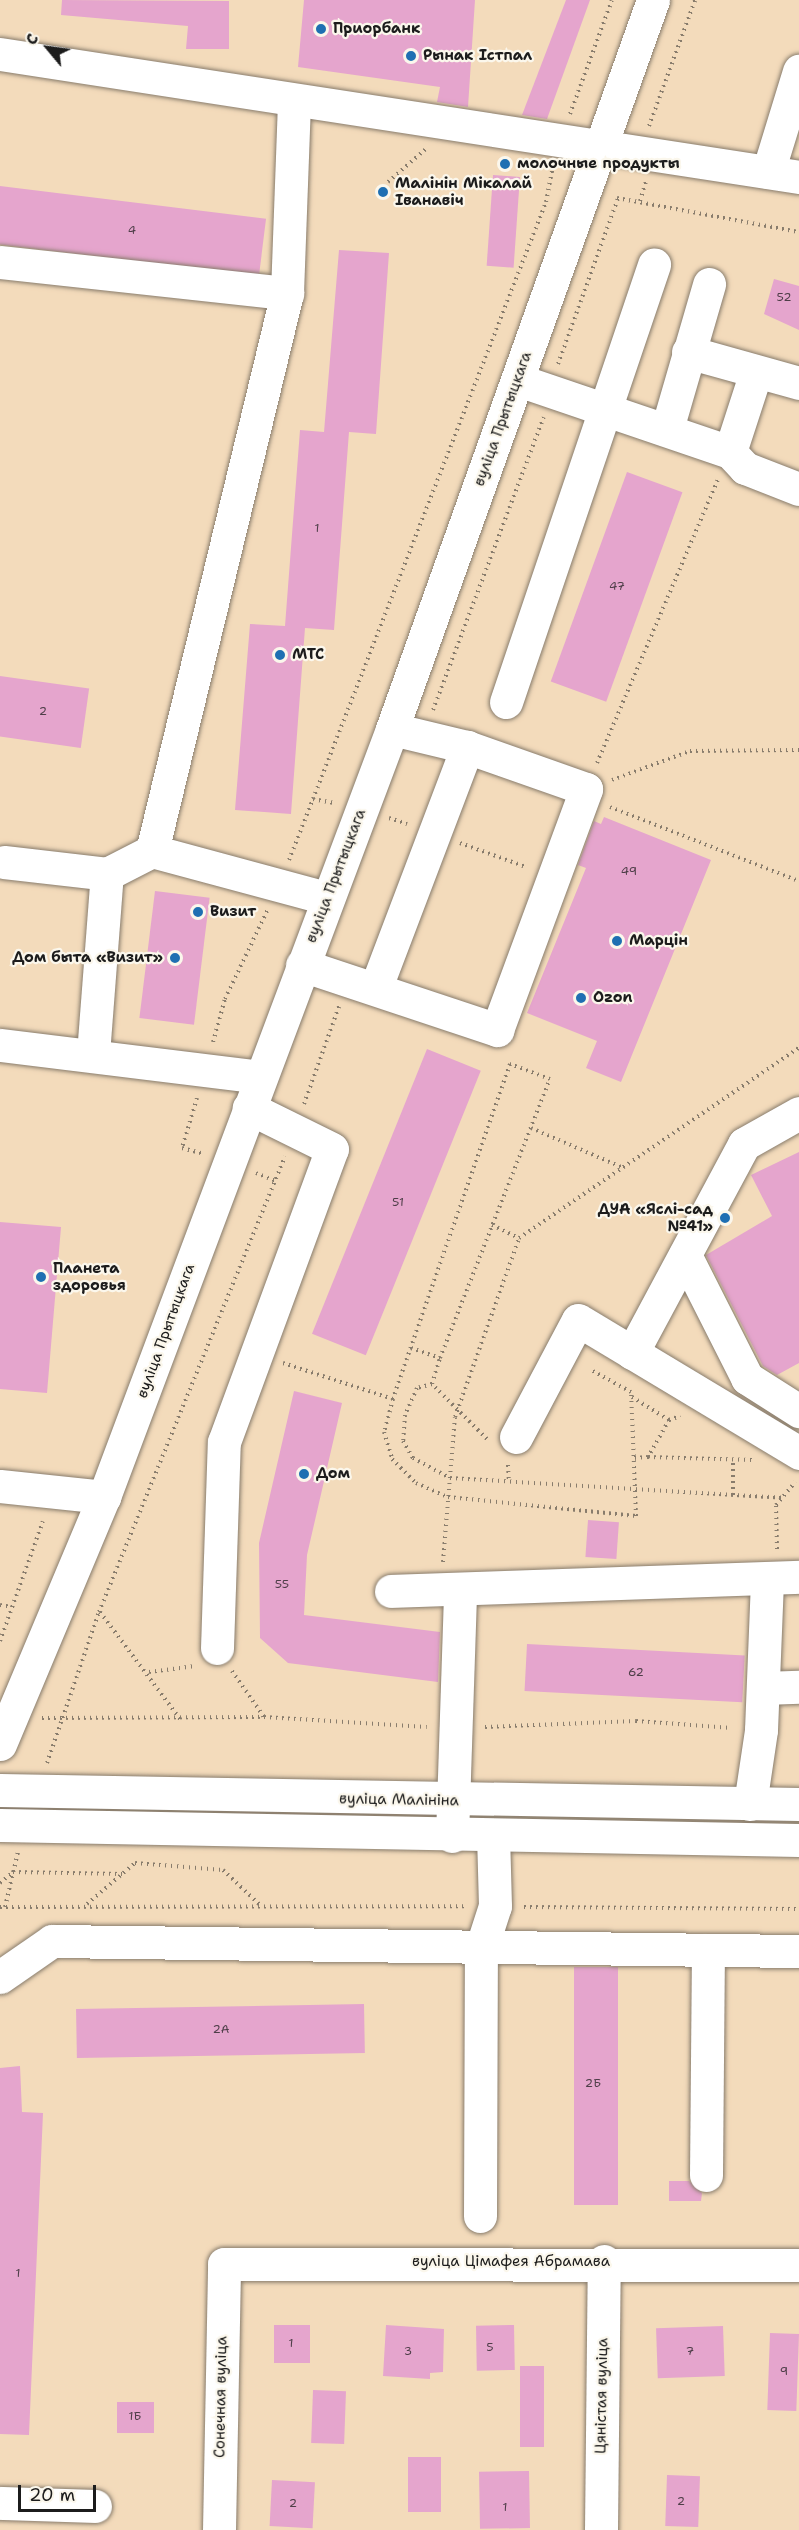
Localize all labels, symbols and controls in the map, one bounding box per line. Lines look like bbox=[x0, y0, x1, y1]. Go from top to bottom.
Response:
north arrow bbox=[18, 18, 78, 78]
place label: Приорбанк bbox=[333, 20, 420, 38]
marker: Приорбанк bbox=[314, 22, 328, 36]
text: С bbox=[20, 30, 43, 48]
place label: Рынак Істпал bbox=[423, 47, 532, 65]
marker: Рынак Істпал bbox=[404, 49, 418, 63]
place label: молочные продукты bbox=[517, 155, 680, 173]
marker: молочные продукты bbox=[498, 157, 512, 171]
place label: Малінін Мікалай Іванавіч bbox=[395, 174, 532, 209]
marker: Малінін Мікалай Іванавіч bbox=[376, 185, 390, 199]
house number: 4 bbox=[128, 224, 136, 238]
house number: 52 bbox=[776, 291, 792, 305]
street label: вуліца Прытыцкага bbox=[470, 349, 536, 489]
house number: 1 bbox=[314, 522, 320, 536]
house number: 47 bbox=[609, 580, 625, 594]
place label: МТС bbox=[292, 646, 324, 664]
marker: МТС bbox=[273, 648, 287, 662]
house number: 2 bbox=[39, 705, 47, 719]
street label: вуліца Прытыцкага bbox=[302, 807, 370, 945]
house number: 49 bbox=[621, 865, 637, 879]
place label: Визит bbox=[210, 903, 256, 921]
marker: Визит bbox=[191, 905, 205, 919]
place label: Марцін bbox=[629, 932, 688, 950]
marker: Марцін bbox=[610, 934, 624, 948]
place label: Дом быта «Визит» bbox=[12, 949, 163, 967]
marker: Дом быта «Визит» bbox=[168, 951, 182, 965]
place label: Ozon bbox=[593, 989, 633, 1007]
marker: Ozon bbox=[574, 991, 588, 1005]
house number: 51 bbox=[392, 1196, 404, 1210]
place label: ДУА «Яслі-сад №41» bbox=[598, 1200, 713, 1235]
marker: ДУА «Яслі-сад №41» bbox=[718, 1211, 732, 1225]
place label: Планета здоровья bbox=[53, 1259, 126, 1294]
street label: вуліца Прытыцкага bbox=[133, 1261, 199, 1401]
marker: Планета здоровья bbox=[34, 1270, 48, 1284]
place label: Дом bbox=[316, 1465, 350, 1483]
marker: Дом bbox=[297, 1467, 311, 1481]
house number: 55 bbox=[275, 1578, 289, 1592]
house number: 62 bbox=[628, 1666, 644, 1680]
street label: вуліца Малініна bbox=[339, 1790, 459, 1810]
house number: 2А bbox=[212, 2023, 230, 2037]
house number: 2Б bbox=[585, 2077, 601, 2091]
street label: вуліца Цімафея Абрамава bbox=[412, 2253, 610, 2271]
house number: 1 bbox=[15, 2267, 21, 2281]
street label: Сонечная вуліца bbox=[211, 2336, 231, 2458]
house number: 1 bbox=[288, 2337, 294, 2351]
street label: Цяністая вуліца bbox=[592, 2338, 612, 2454]
house number: 5 bbox=[486, 2341, 494, 2355]
house number: 3 bbox=[404, 2345, 412, 2359]
house number: 7 bbox=[686, 2345, 694, 2359]
house number: 9 bbox=[780, 2365, 788, 2379]
house number: 1Б bbox=[129, 2410, 141, 2424]
scale bar bbox=[21, 2473, 99, 2511]
text: 20 m bbox=[29, 2483, 75, 2507]
house number: 2 bbox=[677, 2495, 685, 2509]
house number: 2 bbox=[289, 2497, 297, 2511]
house number: 1 bbox=[502, 2501, 508, 2515]

